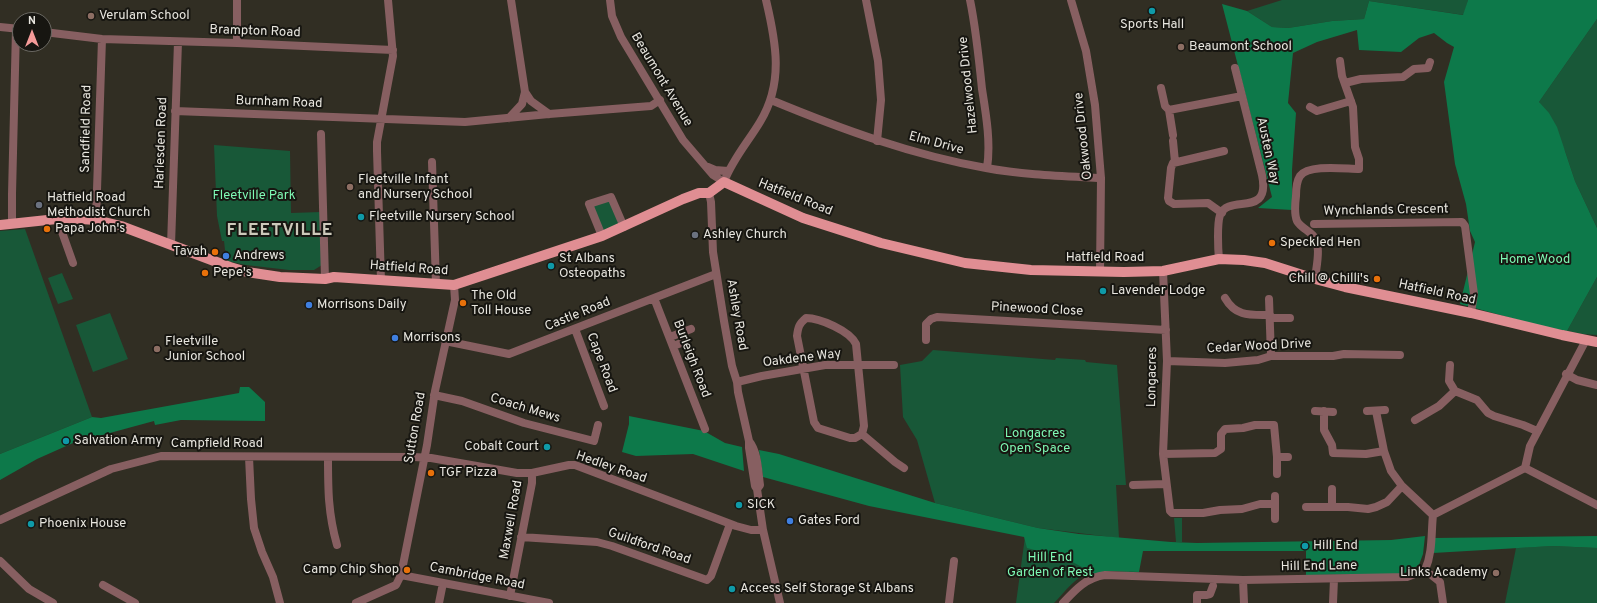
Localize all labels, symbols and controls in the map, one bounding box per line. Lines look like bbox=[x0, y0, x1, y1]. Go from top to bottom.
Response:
marker: Sports Hall bbox=[1147, 6, 1157, 16]
place label: Verulam School bbox=[99, 8, 190, 24]
marker: Verulam School bbox=[86, 11, 96, 21]
north arrow bbox=[12, 12, 52, 52]
text: N bbox=[28, 14, 36, 28]
place label: Sports Hall bbox=[1120, 17, 1184, 33]
street label: Brampton Road bbox=[209, 23, 301, 41]
street label: Beaumont Avenue bbox=[627, 30, 695, 130]
street label: Hazelwood Drive bbox=[956, 36, 982, 134]
place label: Beaumont School bbox=[1189, 39, 1292, 55]
marker: Beaumont School bbox=[1176, 42, 1186, 52]
street label: Sandfield Road bbox=[78, 85, 96, 173]
street label: Oakwood Drive bbox=[1072, 91, 1096, 181]
street label: Burnham Road bbox=[235, 94, 323, 112]
street label: Harlesden Road bbox=[153, 97, 171, 189]
street label: Austen Way bbox=[1252, 116, 1282, 186]
street label: Elm Drive bbox=[907, 129, 965, 159]
place label: Fleetville Infant and Nursery School bbox=[358, 172, 472, 203]
street label: Hatfield Road bbox=[756, 176, 834, 220]
marker: Fleetville Infant and Nursery School bbox=[345, 182, 355, 192]
park label: Fleetville Park bbox=[212, 188, 296, 204]
place label: Hatfield Road Methodist Church bbox=[47, 190, 150, 221]
marker: Hatfield Road Methodist Church bbox=[34, 200, 44, 210]
street label: Wynchlands Crescent bbox=[1323, 202, 1449, 220]
place label: Fleetville Nursery School bbox=[369, 209, 515, 225]
marker: Fleetville Nursery School bbox=[356, 212, 366, 222]
place label: Papa John's bbox=[55, 221, 125, 237]
district label: FLEETVILLE bbox=[227, 222, 333, 242]
marker: Papa John's bbox=[42, 224, 52, 234]
place label: Ashley Church bbox=[703, 227, 787, 243]
marker: Ashley Church bbox=[690, 230, 700, 240]
place label: Speckled Hen bbox=[1280, 235, 1361, 251]
marker: Speckled Hen bbox=[1267, 238, 1277, 248]
place label: Tavah bbox=[173, 244, 207, 260]
marker: Tavah bbox=[210, 247, 220, 257]
place label: Andrews bbox=[234, 248, 285, 264]
street label: Hatfield Road bbox=[1066, 250, 1144, 266]
marker: Andrews bbox=[221, 251, 231, 261]
place label: St Albans Osteopaths bbox=[559, 251, 626, 282]
park label: Home Wood bbox=[1500, 252, 1570, 268]
street label: Hatfield Road bbox=[369, 258, 449, 280]
marker: St Albans Osteopaths bbox=[546, 261, 556, 271]
place label: Pepe's bbox=[213, 265, 252, 281]
marker: Pepe's bbox=[200, 268, 210, 278]
place label: Chill @ Chilli's bbox=[1289, 271, 1369, 287]
marker: Chill @ Chilli's bbox=[1372, 274, 1382, 284]
street label: Hatfield Road bbox=[1397, 277, 1477, 309]
street label: Ashley Road bbox=[722, 278, 750, 352]
place label: Lavender Lodge bbox=[1111, 283, 1205, 299]
marker: Lavender Lodge bbox=[1098, 286, 1108, 296]
place label: The Old Toll House bbox=[471, 288, 531, 319]
street label: Castle Road bbox=[543, 295, 613, 335]
place label: Morrisons Daily bbox=[317, 297, 407, 313]
marker: The Old Toll House bbox=[458, 298, 468, 308]
marker: Morrisons Daily bbox=[304, 300, 314, 310]
street label: Pinewood Close bbox=[991, 300, 1083, 320]
street label: Burleigh Road bbox=[669, 318, 713, 400]
place label: Morrisons bbox=[403, 330, 461, 346]
street label: Cape Road bbox=[582, 331, 620, 395]
marker: Morrisons bbox=[390, 333, 400, 343]
place label: Fleetville Junior School bbox=[165, 334, 245, 365]
street label: Cedar Wood Drive bbox=[1206, 336, 1312, 358]
marker: Fleetville Junior School bbox=[152, 344, 162, 354]
street label: Oakdene Way bbox=[762, 346, 842, 372]
street label: Longacres bbox=[1145, 347, 1161, 407]
street label: Sutton Road bbox=[402, 391, 430, 465]
street label: Coach Mews bbox=[488, 391, 562, 427]
park label: Longacres Open Space bbox=[1000, 426, 1070, 457]
place label: Salvation Army bbox=[74, 433, 162, 449]
marker: Salvation Army bbox=[61, 436, 71, 446]
street label: Campfield Road bbox=[171, 436, 263, 452]
place label: Cobalt Court bbox=[464, 439, 539, 455]
marker: Cobalt Court bbox=[542, 442, 552, 452]
street label: Hedley Road bbox=[574, 449, 648, 487]
place label: TGF Pizza bbox=[439, 465, 497, 481]
marker: TGF Pizza bbox=[426, 468, 436, 478]
street label: Maxwell Road bbox=[497, 479, 527, 561]
place label: SICK bbox=[747, 497, 775, 513]
marker: SICK bbox=[734, 500, 744, 510]
place label: Gates Ford bbox=[798, 513, 860, 529]
place label: Phoenix House bbox=[39, 516, 126, 532]
marker: Gates Ford bbox=[785, 516, 795, 526]
marker: Phoenix House bbox=[26, 519, 36, 529]
street label: Guildford Road bbox=[605, 526, 693, 568]
place label: Hill End bbox=[1313, 538, 1358, 554]
marker: Hill End bbox=[1300, 541, 1310, 551]
park label: Hill End Garden of Rest bbox=[1007, 550, 1093, 581]
street label: Hill End Lane bbox=[1281, 559, 1357, 575]
street label: Cambridge Road bbox=[428, 560, 526, 594]
place label: Camp Chip Shop bbox=[303, 562, 399, 578]
marker: Camp Chip Shop bbox=[402, 565, 412, 575]
place label: Links Academy bbox=[1400, 565, 1488, 581]
marker: Links Academy bbox=[1491, 568, 1501, 578]
place label: Access Self Storage St Albans bbox=[740, 581, 914, 597]
marker: Access Self Storage St Albans bbox=[727, 584, 737, 594]

